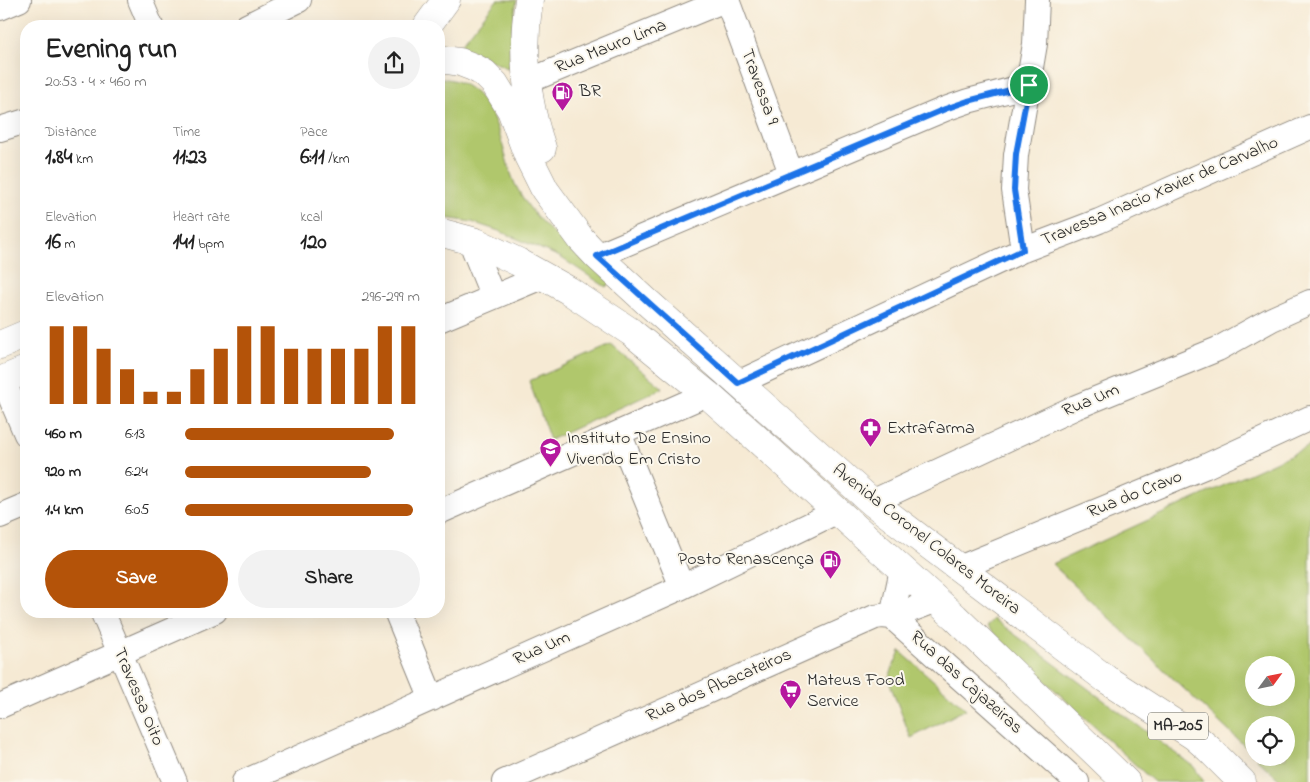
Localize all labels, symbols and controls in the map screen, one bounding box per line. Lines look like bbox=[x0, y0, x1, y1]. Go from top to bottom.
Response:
street label: Rua Mauro Lima bbox=[551, 13, 671, 81]
text: Evening run bbox=[45, 30, 177, 71]
button: share bbox=[368, 37, 420, 89]
street label: Travessa 9 bbox=[733, 45, 785, 129]
pin bbox=[1008, 64, 1050, 106]
text: 20:53 · 4 × 460 m bbox=[45, 70, 147, 94]
icon: arrive bbox=[1015, 71, 1043, 99]
place label: BR bbox=[578, 79, 601, 105]
fuel station icon: BR bbox=[551, 80, 575, 111]
text: Distance bbox=[45, 122, 97, 143]
text: Time bbox=[173, 122, 200, 143]
text: Pace bbox=[300, 122, 328, 143]
street label: Travessa Inacio Xavier de Carvalho bbox=[1037, 130, 1283, 254]
text: 1.84 bbox=[45, 143, 73, 173]
text: 11:23 bbox=[173, 143, 207, 173]
text: 6:11 bbox=[300, 143, 325, 173]
text: km bbox=[73, 149, 93, 170]
text: /km bbox=[325, 149, 350, 170]
text: Elevation bbox=[45, 207, 96, 228]
text: Heart rate bbox=[173, 207, 230, 228]
text: kcal bbox=[300, 207, 323, 228]
text: 16 bbox=[45, 228, 61, 258]
text: 141 bbox=[173, 228, 195, 258]
text: 120 bbox=[300, 228, 327, 258]
text: m bbox=[61, 234, 75, 255]
text: bpm bbox=[195, 234, 224, 255]
text: Elevation bbox=[45, 285, 104, 309]
text: 296–299 m bbox=[362, 285, 420, 309]
street label: Rua Um bbox=[1058, 377, 1124, 425]
place label: Extrafarma bbox=[887, 416, 975, 442]
pharmacy icon: Extrafarma bbox=[859, 417, 883, 448]
text: 460 m bbox=[45, 422, 82, 446]
text: 6:13 bbox=[125, 422, 145, 446]
place label: Instituto De Ensino Vivendo Em Cristo bbox=[566, 426, 711, 473]
school or university icon: Instituto De Ensino Vivendo Em Cristo bbox=[539, 437, 563, 468]
street label: Avenida Coronel Colares Moreira bbox=[826, 458, 1026, 622]
text: 920 m bbox=[45, 460, 81, 484]
text: 6:24 bbox=[125, 460, 148, 484]
street label: Rua do Cravo bbox=[1084, 464, 1186, 526]
text: 1.4 km bbox=[45, 498, 83, 522]
text: 6:05 bbox=[125, 498, 149, 522]
place label: Posto Renascença bbox=[678, 547, 814, 573]
fuel station icon: Posto Renascença bbox=[818, 548, 842, 579]
button: Save bbox=[45, 550, 228, 608]
button: Share bbox=[238, 550, 420, 608]
street label: Rua Um bbox=[509, 625, 575, 673]
street label: Rua das Cajazeiras bbox=[904, 625, 1028, 741]
street label: Rua dos Abacateiros bbox=[642, 642, 796, 730]
street label: Travessa Oito bbox=[106, 644, 170, 750]
north arrow bbox=[1245, 656, 1295, 706]
map controls bbox=[1245, 656, 1295, 766]
place label: Mateus Food Service bbox=[807, 668, 905, 715]
supermarket icon: Mateus Food Service bbox=[779, 679, 803, 710]
road number: MA-205 bbox=[1148, 712, 1208, 739]
button: locate bbox=[1245, 716, 1295, 766]

